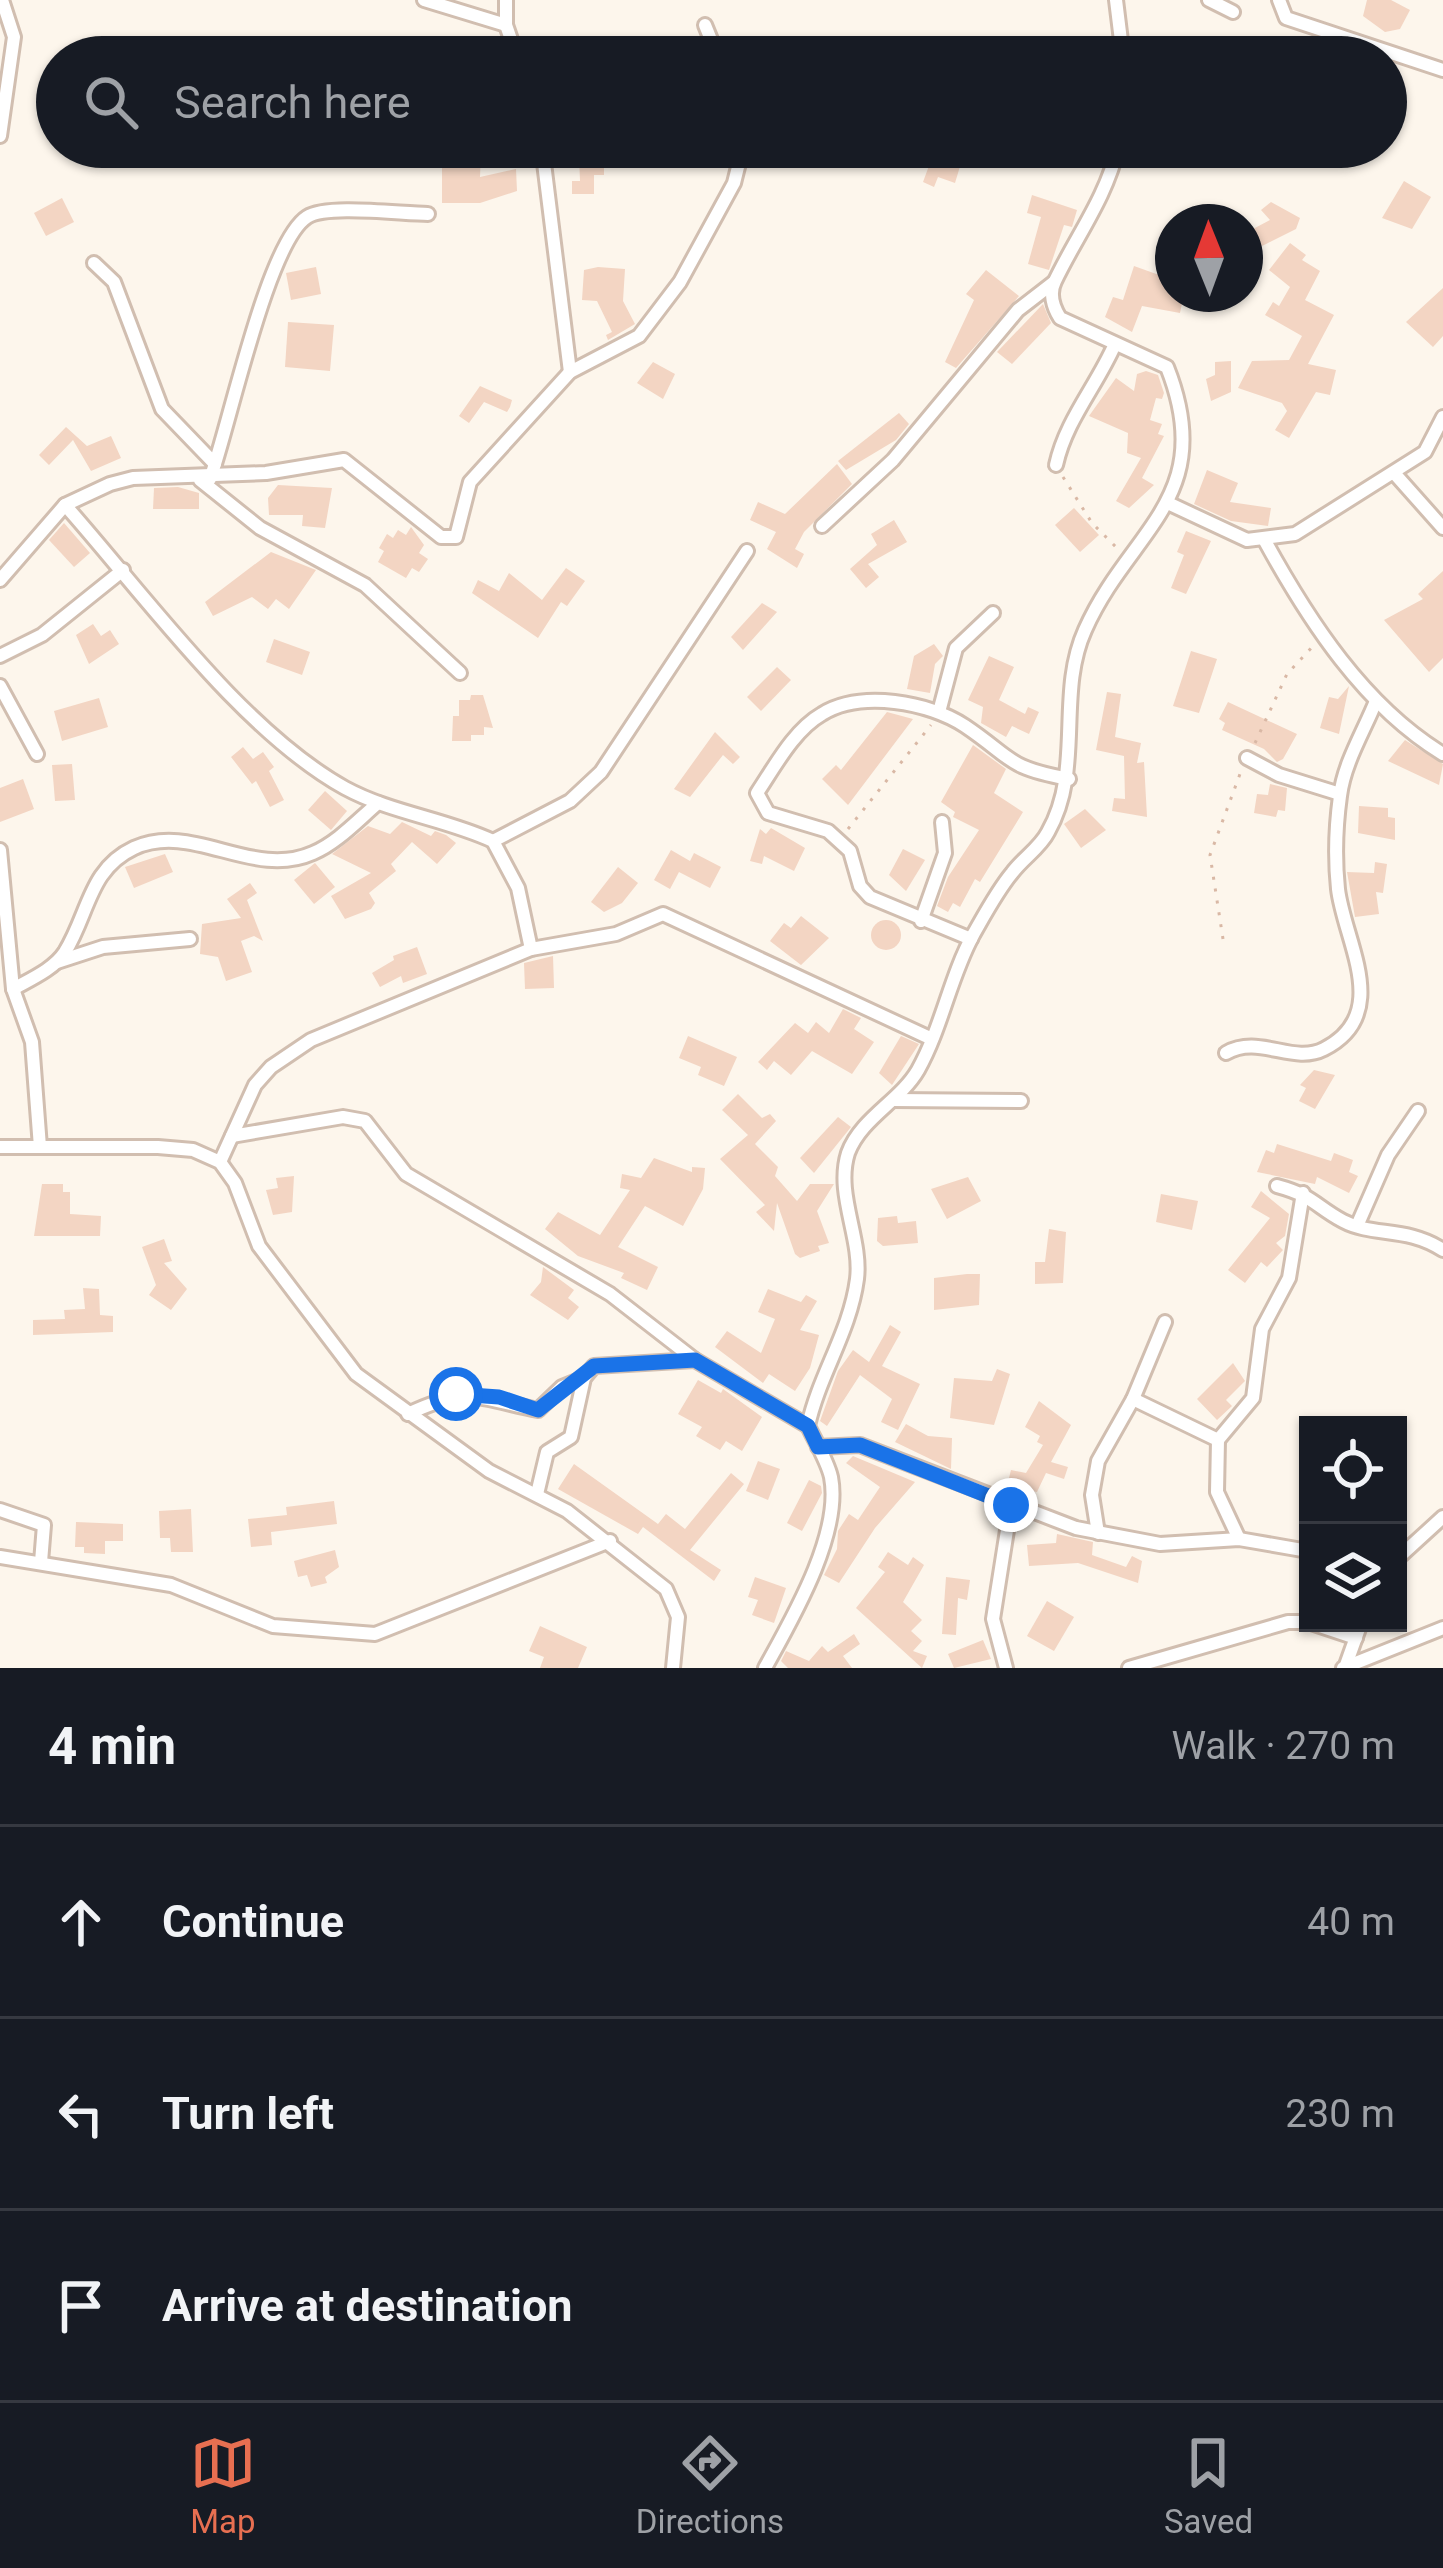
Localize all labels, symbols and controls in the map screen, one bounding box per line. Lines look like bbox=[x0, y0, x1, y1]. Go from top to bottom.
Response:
search box bbox=[36, 36, 1407, 168]
icon: search bbox=[78, 69, 144, 135]
text: Search here bbox=[174, 76, 411, 129]
north arrow bbox=[1155, 204, 1263, 312]
route start bbox=[429, 1367, 483, 1421]
map controls bbox=[1299, 1416, 1407, 1632]
button: locate bbox=[1299, 1416, 1407, 1524]
route end bbox=[984, 1478, 1038, 1532]
button: layers bbox=[1299, 1524, 1407, 1632]
text: 4 min bbox=[48, 1717, 176, 1776]
text: Walk · 270 m bbox=[1171, 1723, 1395, 1769]
icon: ahead bbox=[48, 1889, 114, 1955]
text: Continue bbox=[162, 1895, 344, 1948]
text: 40 m bbox=[1307, 1899, 1395, 1945]
icon: left bbox=[48, 2081, 114, 2147]
text: Turn left bbox=[162, 2087, 334, 2140]
text: 230 m bbox=[1285, 2091, 1395, 2137]
icon: arrive bbox=[48, 2273, 114, 2339]
text: Arrive at destination bbox=[162, 2279, 573, 2332]
tab: Map bbox=[190, 2430, 256, 2541]
tab: Directions bbox=[636, 2430, 784, 2541]
tab: Saved bbox=[1164, 2430, 1253, 2541]

